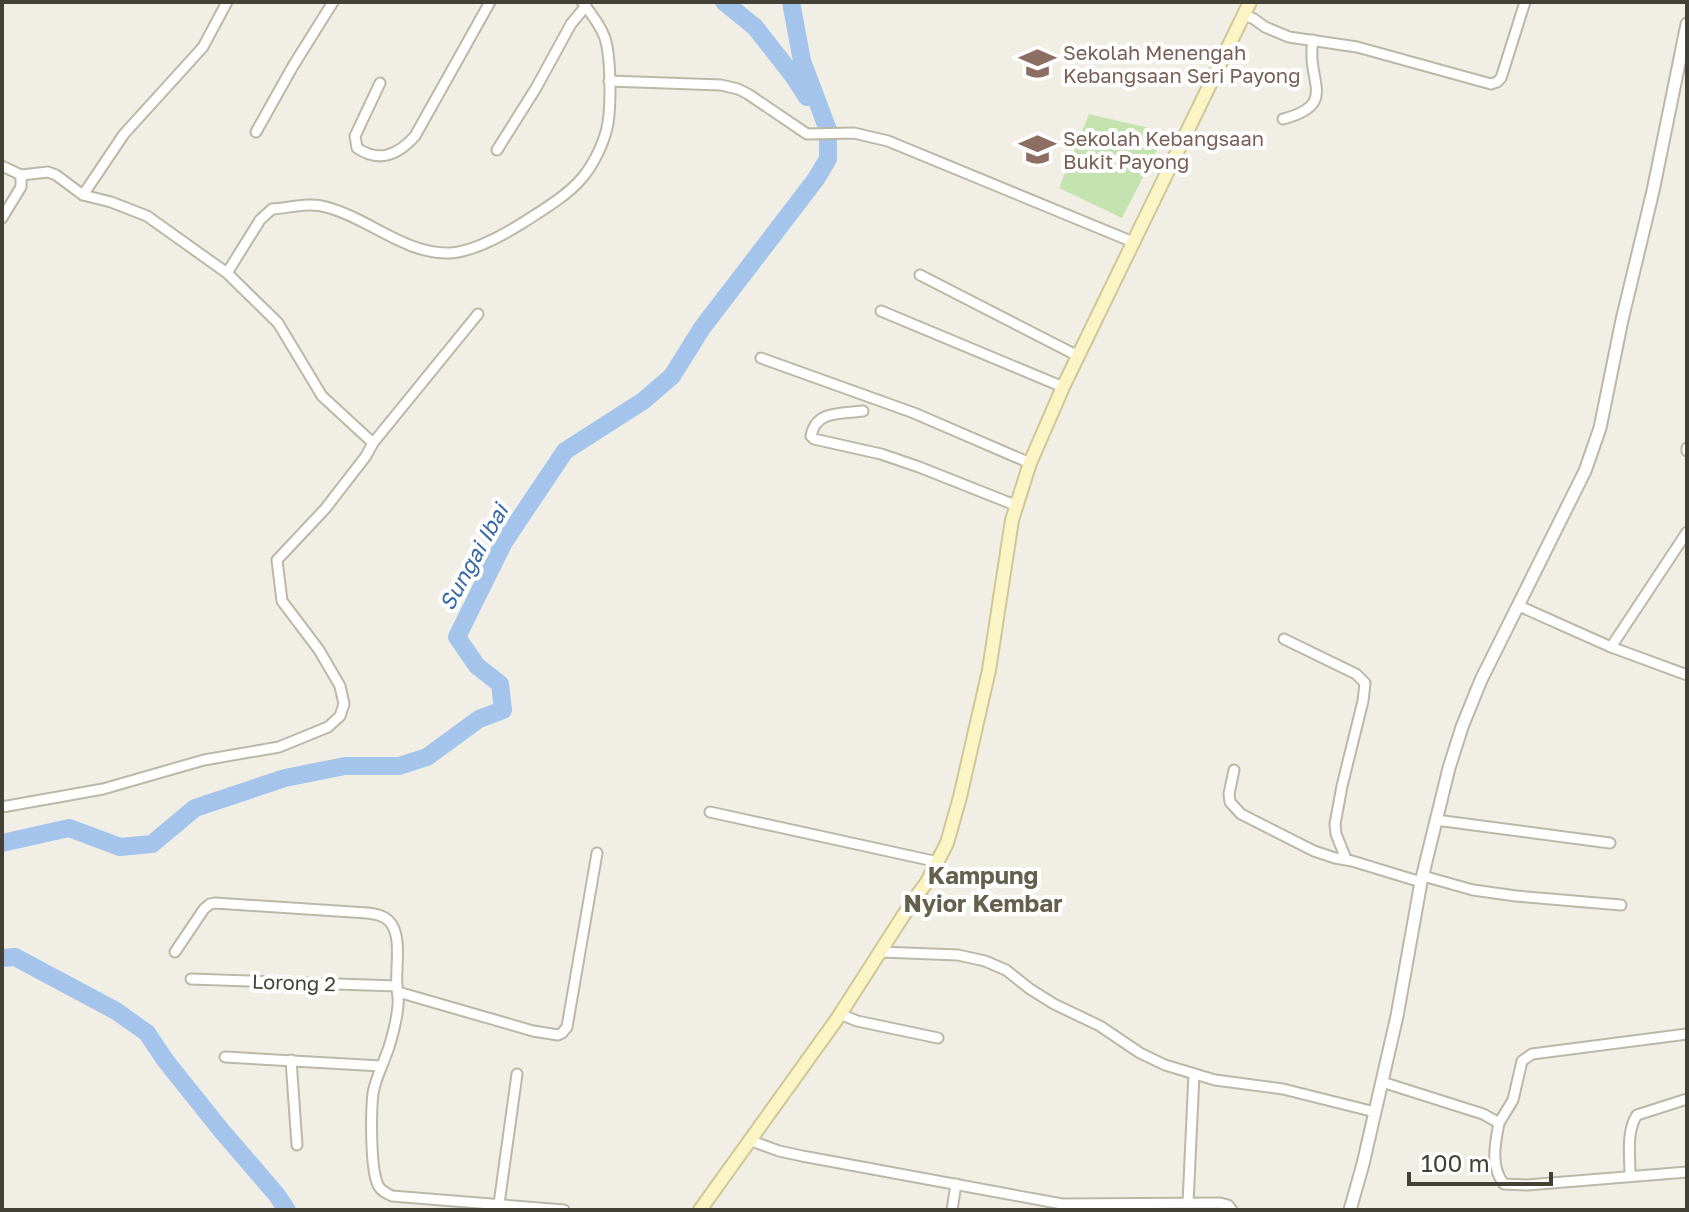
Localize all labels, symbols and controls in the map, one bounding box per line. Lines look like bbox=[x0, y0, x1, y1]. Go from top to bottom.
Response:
place label: Sekolah Menengah Kebangsaan Seri Payong bbox=[1063, 40, 1300, 87]
school or university icon: Sekolah Menengah Kebangsaan Seri Payong bbox=[1018, 45, 1056, 83]
place label: Sekolah Kebangsaan Bukit Payong bbox=[1063, 126, 1264, 173]
school or university icon: Sekolah Kebangsaan Bukit Payong bbox=[1018, 130, 1056, 168]
water label: Sungai Ibai bbox=[433, 497, 515, 615]
district label: Kampung Nyior Kembar bbox=[903, 860, 1063, 917]
street label: Lorong 2 bbox=[252, 969, 336, 995]
scale bar bbox=[1409, 1136, 1551, 1186]
text: 100 m bbox=[1421, 1148, 1490, 1177]

